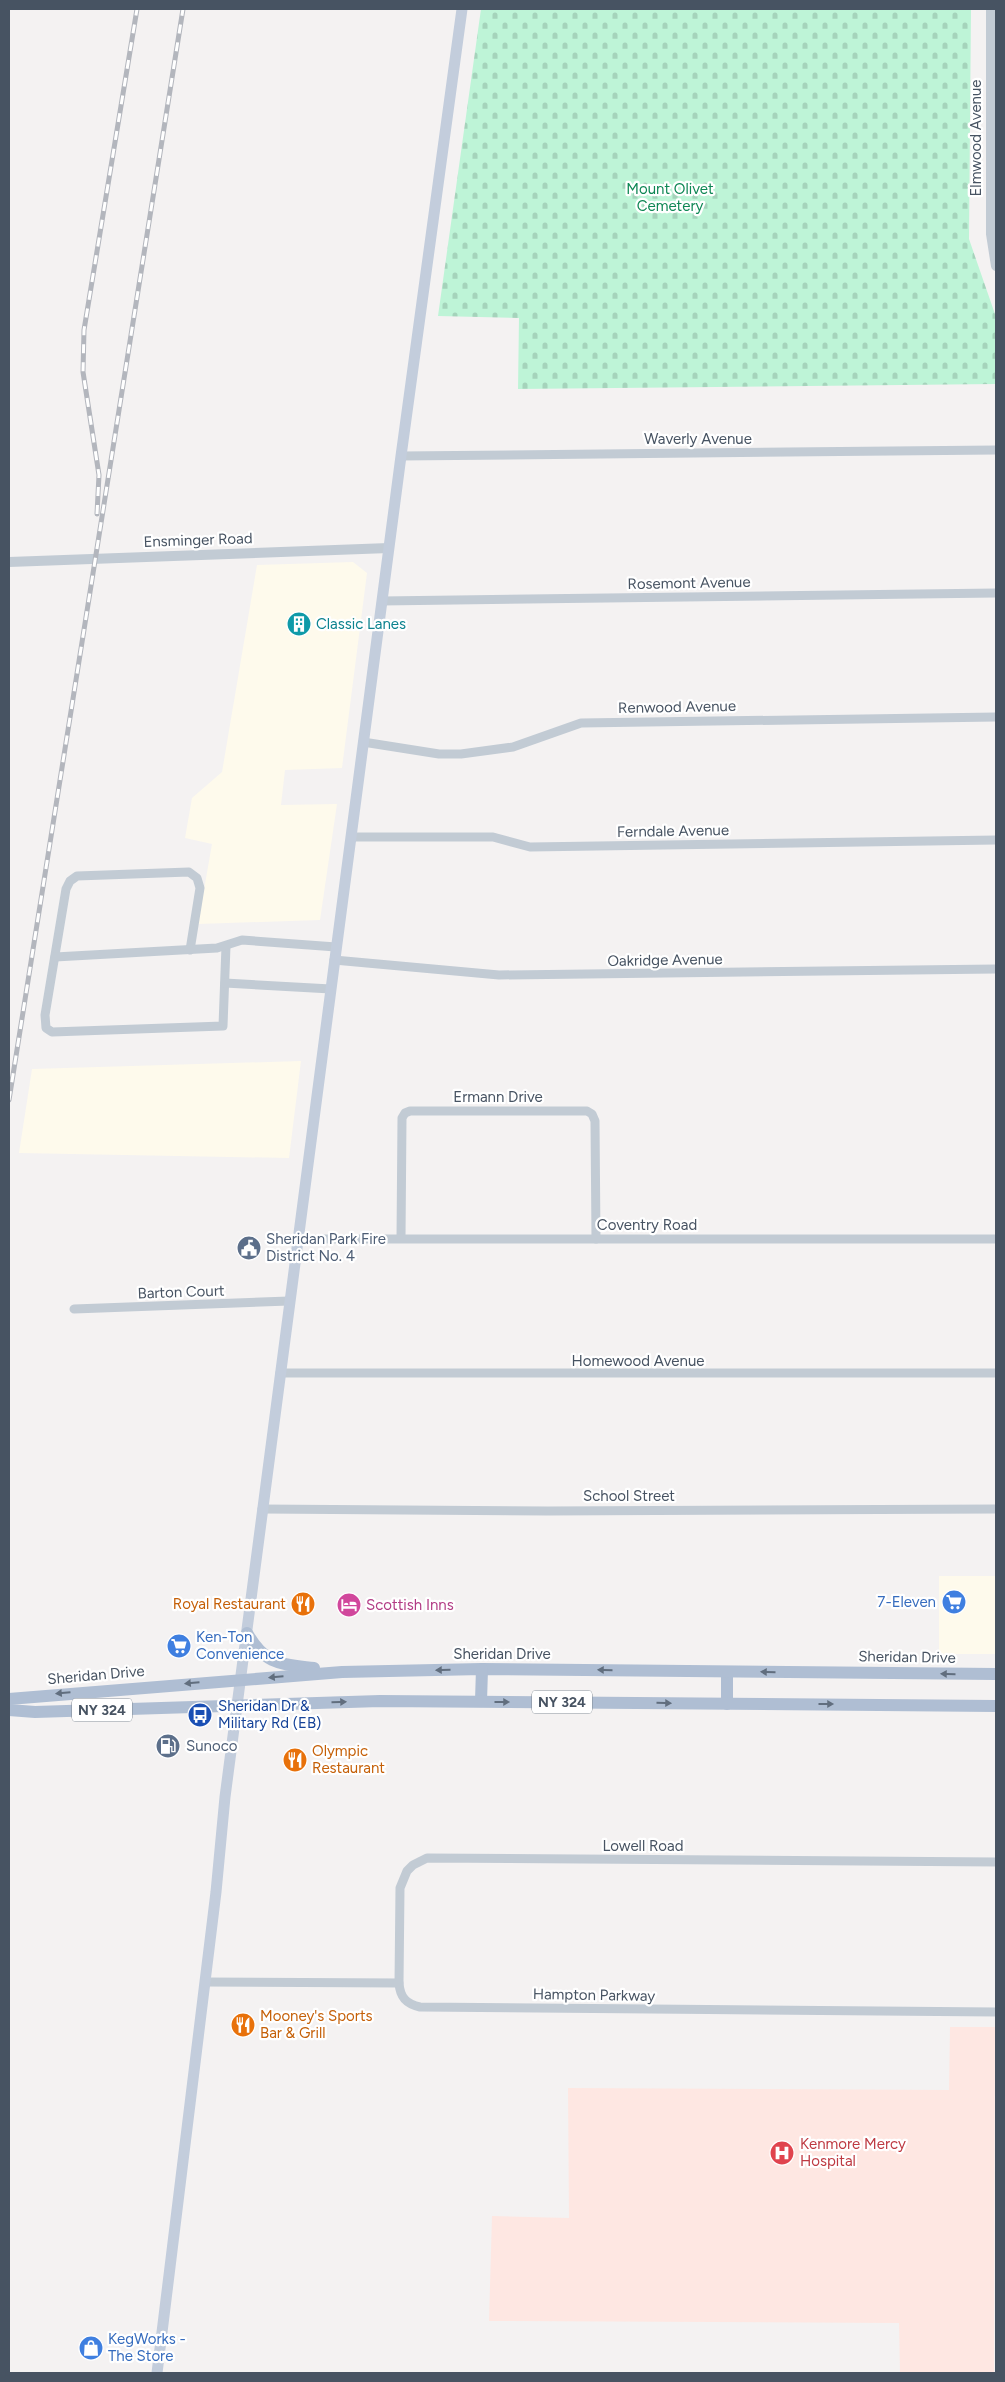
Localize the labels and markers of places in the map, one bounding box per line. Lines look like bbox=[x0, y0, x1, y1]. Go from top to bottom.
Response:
building icon: Classic Lanes bbox=[286, 611, 312, 637]
place label: Classic Lanes bbox=[316, 615, 406, 633]
place label: Sheridan Park Fire District No. 4 bbox=[266, 1230, 386, 1265]
public building icon: Sheridan Park Fire District No. 4 bbox=[236, 1235, 262, 1261]
supermarket icon: 7-Eleven bbox=[941, 1589, 967, 1615]
restaurant icon: Royal Restaurant bbox=[290, 1591, 316, 1617]
hotel icon: Scottish Inns bbox=[336, 1592, 362, 1618]
place label: 7-Eleven bbox=[877, 1593, 936, 1611]
place label: Royal Restaurant bbox=[173, 1595, 286, 1613]
place label: Scottish Inns bbox=[366, 1596, 454, 1614]
place label: Ken-Ton Convenience bbox=[196, 1628, 284, 1663]
supermarket icon: Ken-Ton Convenience bbox=[166, 1633, 192, 1659]
place label: Sheridan Dr & Military Rd (EB) bbox=[218, 1697, 321, 1732]
bus stop icon: Sheridan Dr & Military Rd (EB) bbox=[187, 1702, 213, 1728]
fuel station icon: Sunoco bbox=[155, 1733, 181, 1759]
place label: Sunoco bbox=[186, 1737, 238, 1755]
place label: Olympic Restaurant bbox=[312, 1742, 385, 1777]
restaurant icon: Olympic Restaurant bbox=[282, 1747, 308, 1773]
place label: Mooney's Sports Bar & Grill bbox=[260, 2007, 373, 2042]
restaurant icon: Mooney's Sports Bar & Grill bbox=[230, 2012, 256, 2038]
place label: Kenmore Mercy Hospital bbox=[800, 2135, 906, 2170]
hospital icon: Kenmore Mercy Hospital bbox=[769, 2140, 795, 2166]
place label: KegWorks - The Store bbox=[108, 2330, 186, 2365]
shop icon: KegWorks - The Store bbox=[78, 2335, 104, 2361]

